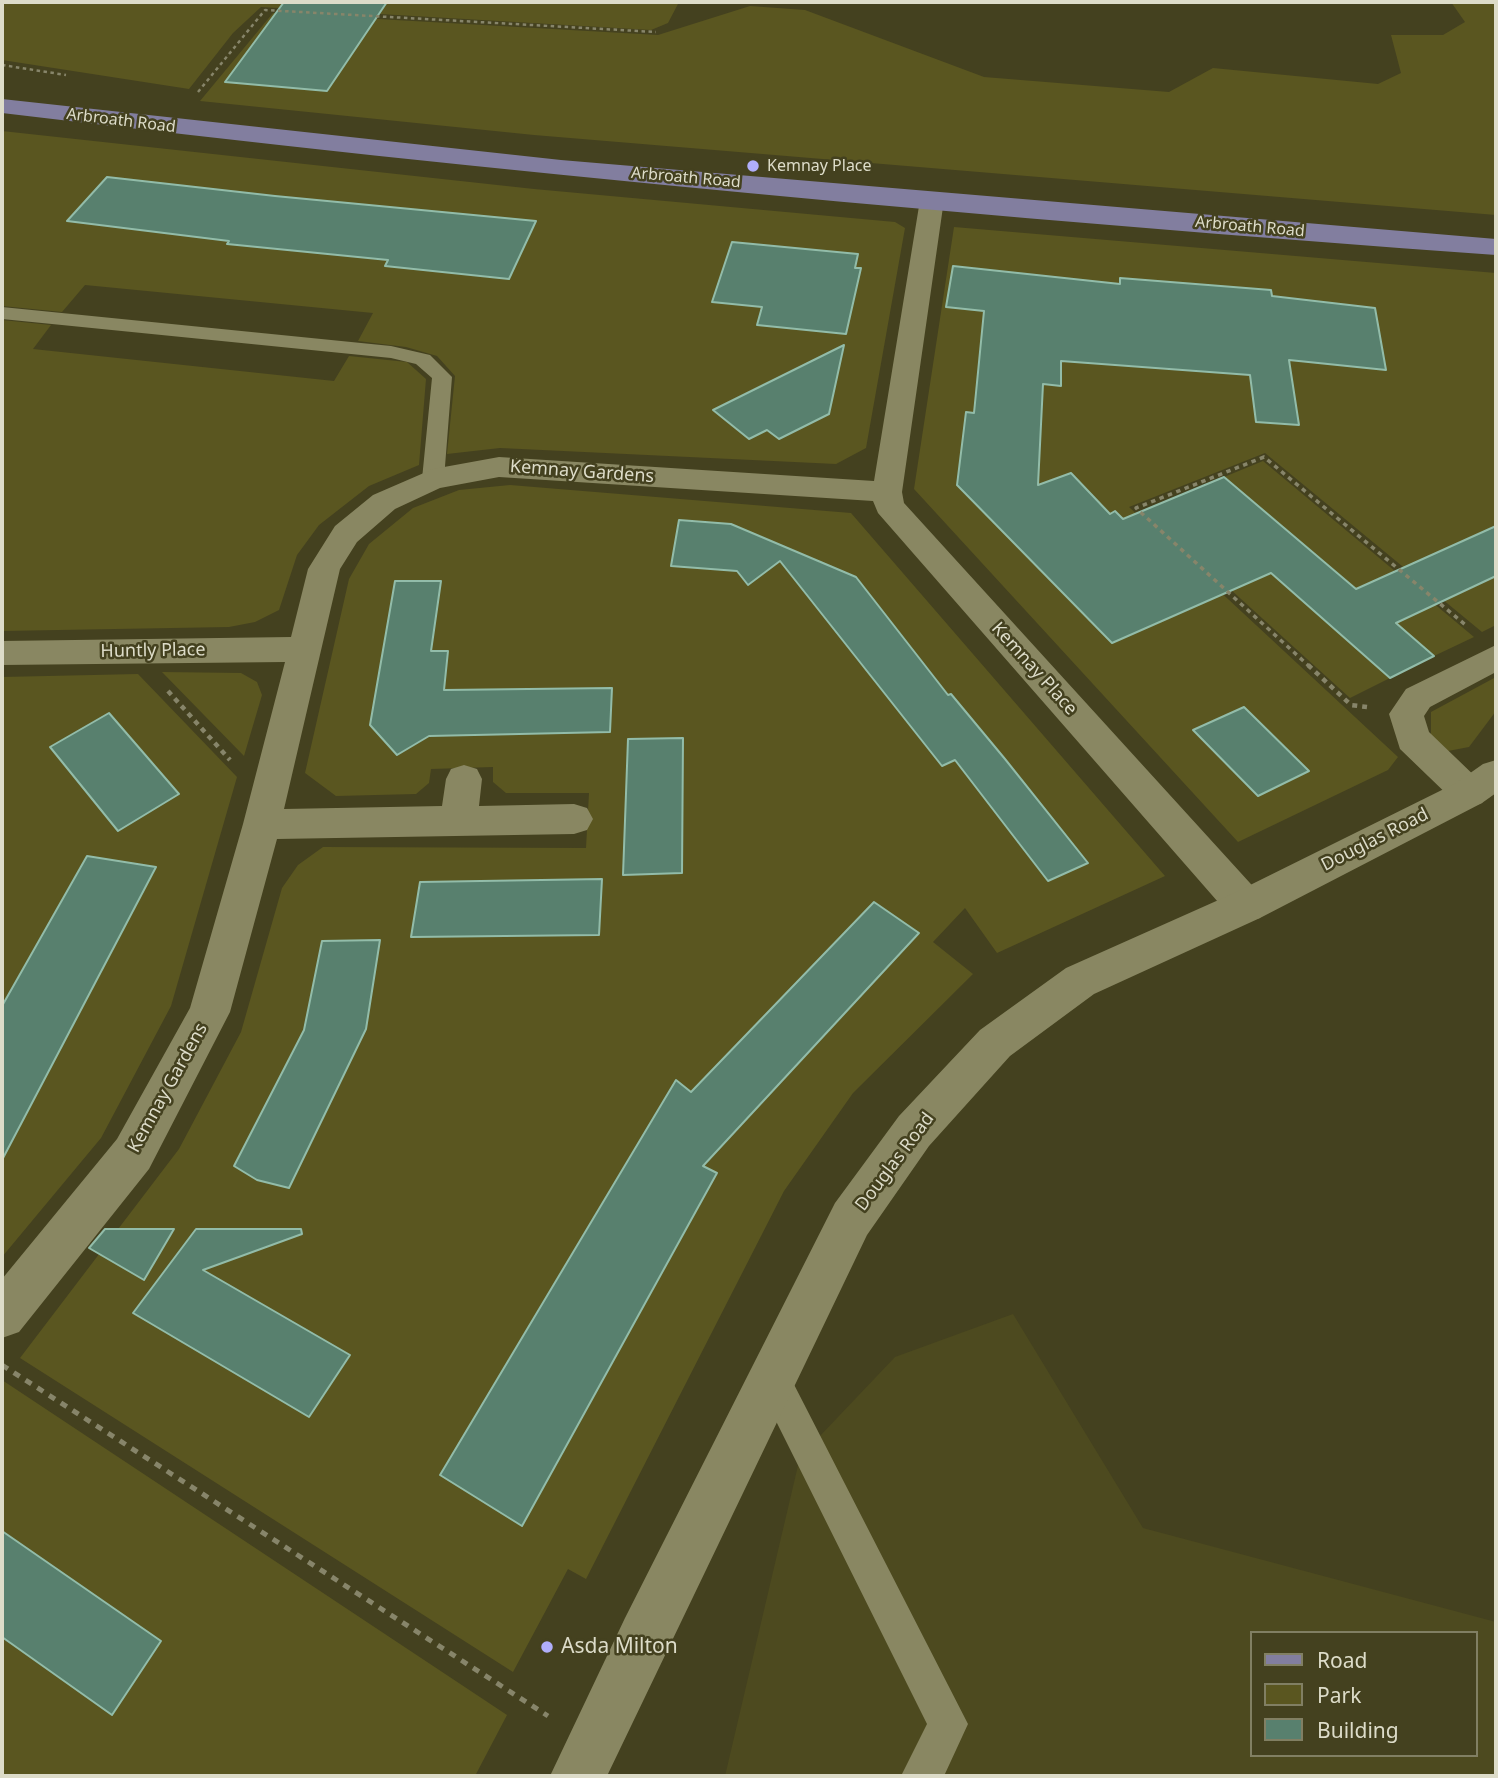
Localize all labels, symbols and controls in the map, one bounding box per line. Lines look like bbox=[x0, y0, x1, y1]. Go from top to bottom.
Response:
street label: Arbroath Road bbox=[65, 105, 177, 137]
place label: Kemnay Place bbox=[767, 156, 872, 176]
marker: Kemnay Place bbox=[745, 158, 761, 174]
street label: Arbroath Road bbox=[630, 164, 742, 192]
street label: Arbroath Road bbox=[1194, 213, 1306, 241]
street label: Kemnay Gardens bbox=[509, 456, 655, 488]
street label: Kemnay Place bbox=[987, 618, 1081, 720]
street label: Huntly Place bbox=[100, 639, 206, 663]
street label: Douglas Road bbox=[1318, 804, 1432, 876]
street label: Kemnay Gardens bbox=[124, 1020, 212, 1156]
street label: Douglas Road bbox=[851, 1109, 939, 1215]
legend bbox=[1250, 1631, 1477, 1757]
place label: Asda Milton bbox=[561, 1634, 678, 1660]
marker: Asda Milton bbox=[539, 1639, 555, 1655]
text: Road bbox=[1317, 1646, 1367, 1674]
text: Park bbox=[1317, 1681, 1361, 1709]
text: Building bbox=[1317, 1716, 1399, 1744]

